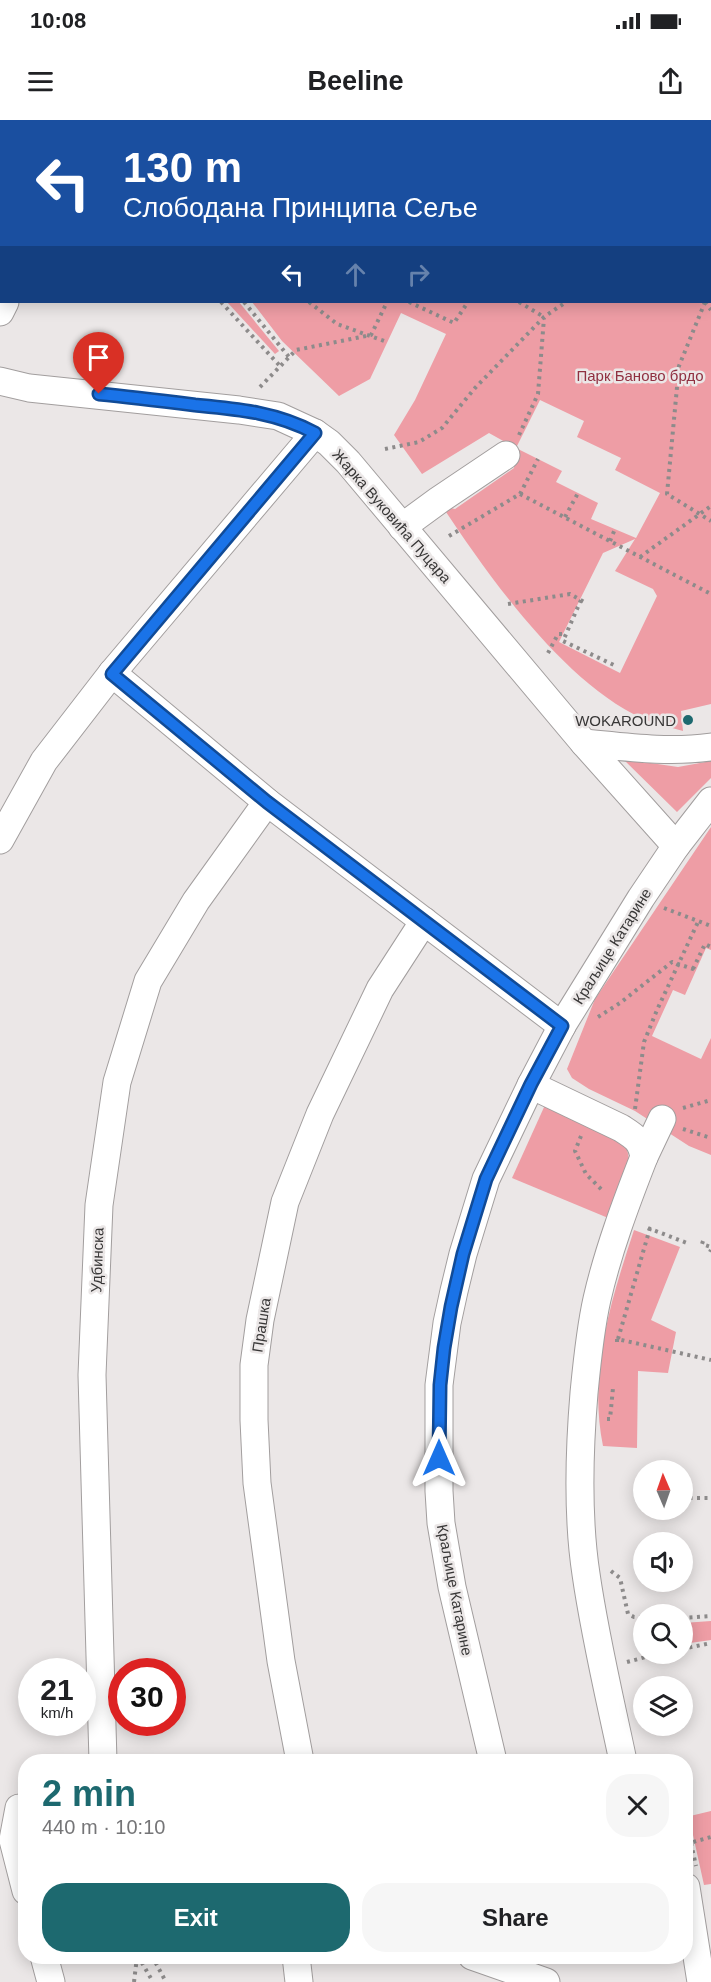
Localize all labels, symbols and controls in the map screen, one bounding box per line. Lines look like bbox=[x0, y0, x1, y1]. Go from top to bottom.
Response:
text: 10:08 bbox=[30, 8, 86, 33]
icon: menu bbox=[24, 65, 57, 98]
icon: share bbox=[654, 65, 687, 98]
text: Beeline bbox=[307, 66, 404, 96]
icon: left bbox=[24, 144, 102, 222]
text: 130 m bbox=[123, 144, 242, 191]
text: Слободана Принципа Сеље bbox=[123, 193, 478, 223]
icon: left bbox=[276, 258, 309, 291]
icon: ahead bbox=[339, 258, 372, 291]
icon: right bbox=[402, 258, 435, 291]
pin bbox=[73, 332, 124, 394]
icon: arrive bbox=[82, 341, 115, 374]
park label: Парк Баново брдо bbox=[576, 367, 704, 384]
street label: Жарка Вуковића Пуцара bbox=[329, 446, 455, 587]
place label: WOKAROUND bbox=[575, 712, 676, 729]
marker: WOKAROUND bbox=[681, 713, 695, 727]
street label: Краљице Катарине bbox=[569, 885, 655, 1007]
street label: Удбинска bbox=[87, 1227, 107, 1293]
street label: Прашка bbox=[248, 1296, 274, 1353]
position arrow bbox=[407, 1426, 471, 1490]
north arrow bbox=[633, 1460, 693, 1520]
map controls bbox=[633, 1460, 693, 1736]
street label: Краљице Катарине bbox=[434, 1523, 476, 1657]
button: sound bbox=[633, 1532, 693, 1592]
button: search bbox=[633, 1604, 693, 1664]
speed limit sign: 30 bbox=[108, 1658, 186, 1736]
text: 21 bbox=[40, 1673, 74, 1706]
button: layers bbox=[633, 1676, 693, 1736]
text: km/h bbox=[41, 1704, 73, 1721]
text: 2 min bbox=[42, 1773, 136, 1814]
button: close bbox=[606, 1774, 669, 1837]
text: 440 m · 10:10 bbox=[42, 1816, 165, 1838]
button: Exit bbox=[42, 1883, 350, 1952]
button: Share bbox=[362, 1883, 669, 1952]

